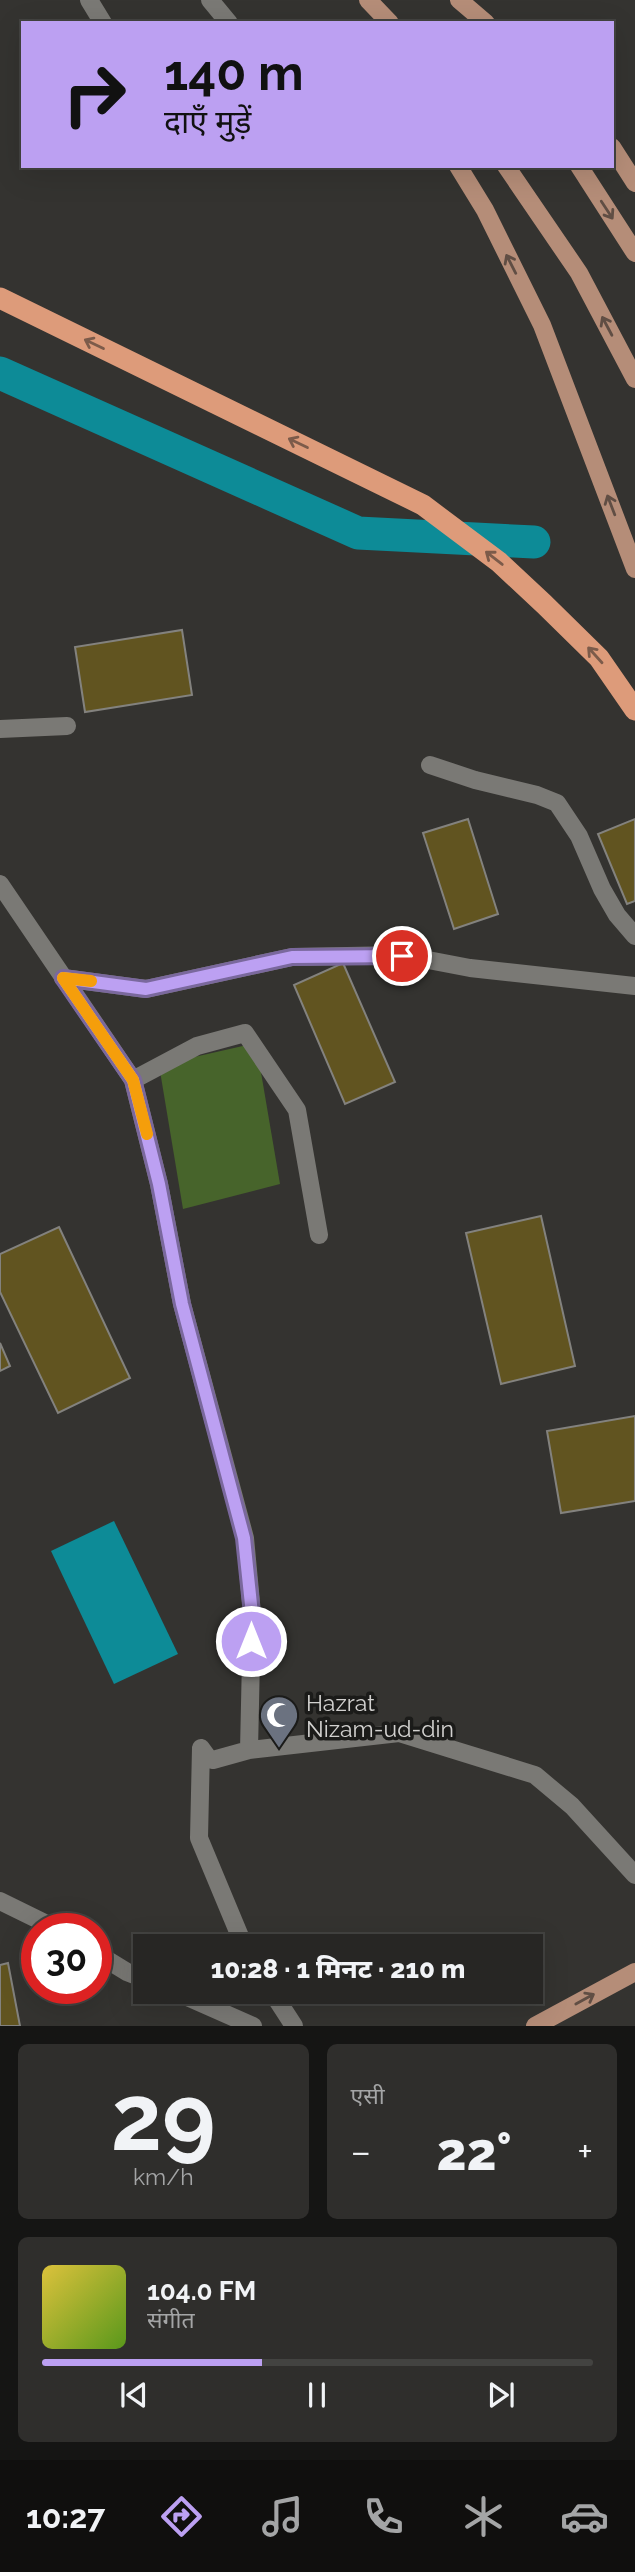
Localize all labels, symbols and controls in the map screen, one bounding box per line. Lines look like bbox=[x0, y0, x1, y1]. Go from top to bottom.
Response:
text: 140 m bbox=[164, 44, 304, 101]
icon: right bbox=[49, 49, 140, 140]
text: दाएँ मुड़ें bbox=[164, 103, 251, 140]
one-way arrow bbox=[600, 200, 614, 219]
one-way arrow bbox=[504, 254, 518, 275]
one-way arrow bbox=[600, 316, 613, 337]
one-way arrow bbox=[84, 336, 105, 350]
one-way arrow bbox=[288, 436, 309, 450]
one-way arrow bbox=[603, 495, 616, 517]
one-way arrow bbox=[485, 550, 503, 566]
one-way arrow bbox=[587, 646, 603, 664]
pin bbox=[372, 926, 432, 986]
icon: arrive bbox=[383, 937, 421, 975]
position arrow bbox=[214, 1604, 288, 1678]
place label: Hazrat Nizam-ud-din bbox=[306, 1689, 454, 1742]
mosque icon: Hazrat Nizam-ud-din bbox=[258, 1694, 300, 1749]
speed limit sign: 30 bbox=[21, 1913, 112, 2004]
text: 10:28 · 1 मिनट · 210 m bbox=[211, 1954, 465, 1984]
one-way arrow bbox=[574, 1992, 595, 2005]
text: 29 bbox=[111, 2064, 216, 2171]
text: एसी bbox=[351, 2082, 385, 2109]
text: 22° bbox=[436, 2121, 512, 2182]
text: − bbox=[351, 2129, 371, 2174]
text: + bbox=[577, 2129, 593, 2174]
text: km/h bbox=[133, 2163, 194, 2190]
text: 104.0 FM bbox=[147, 2276, 256, 2306]
text: संगीत bbox=[147, 2306, 195, 2333]
icon: previous bbox=[115, 2376, 153, 2414]
icon: pause bbox=[298, 2376, 336, 2414]
icon: next bbox=[482, 2376, 520, 2414]
icon: directions bbox=[157, 2492, 206, 2541]
icon: music bbox=[258, 2492, 307, 2541]
icon: phone bbox=[359, 2492, 408, 2541]
icon: climate bbox=[459, 2492, 508, 2541]
icon: car bbox=[560, 2492, 609, 2541]
text: 10:27 bbox=[26, 2498, 105, 2535]

